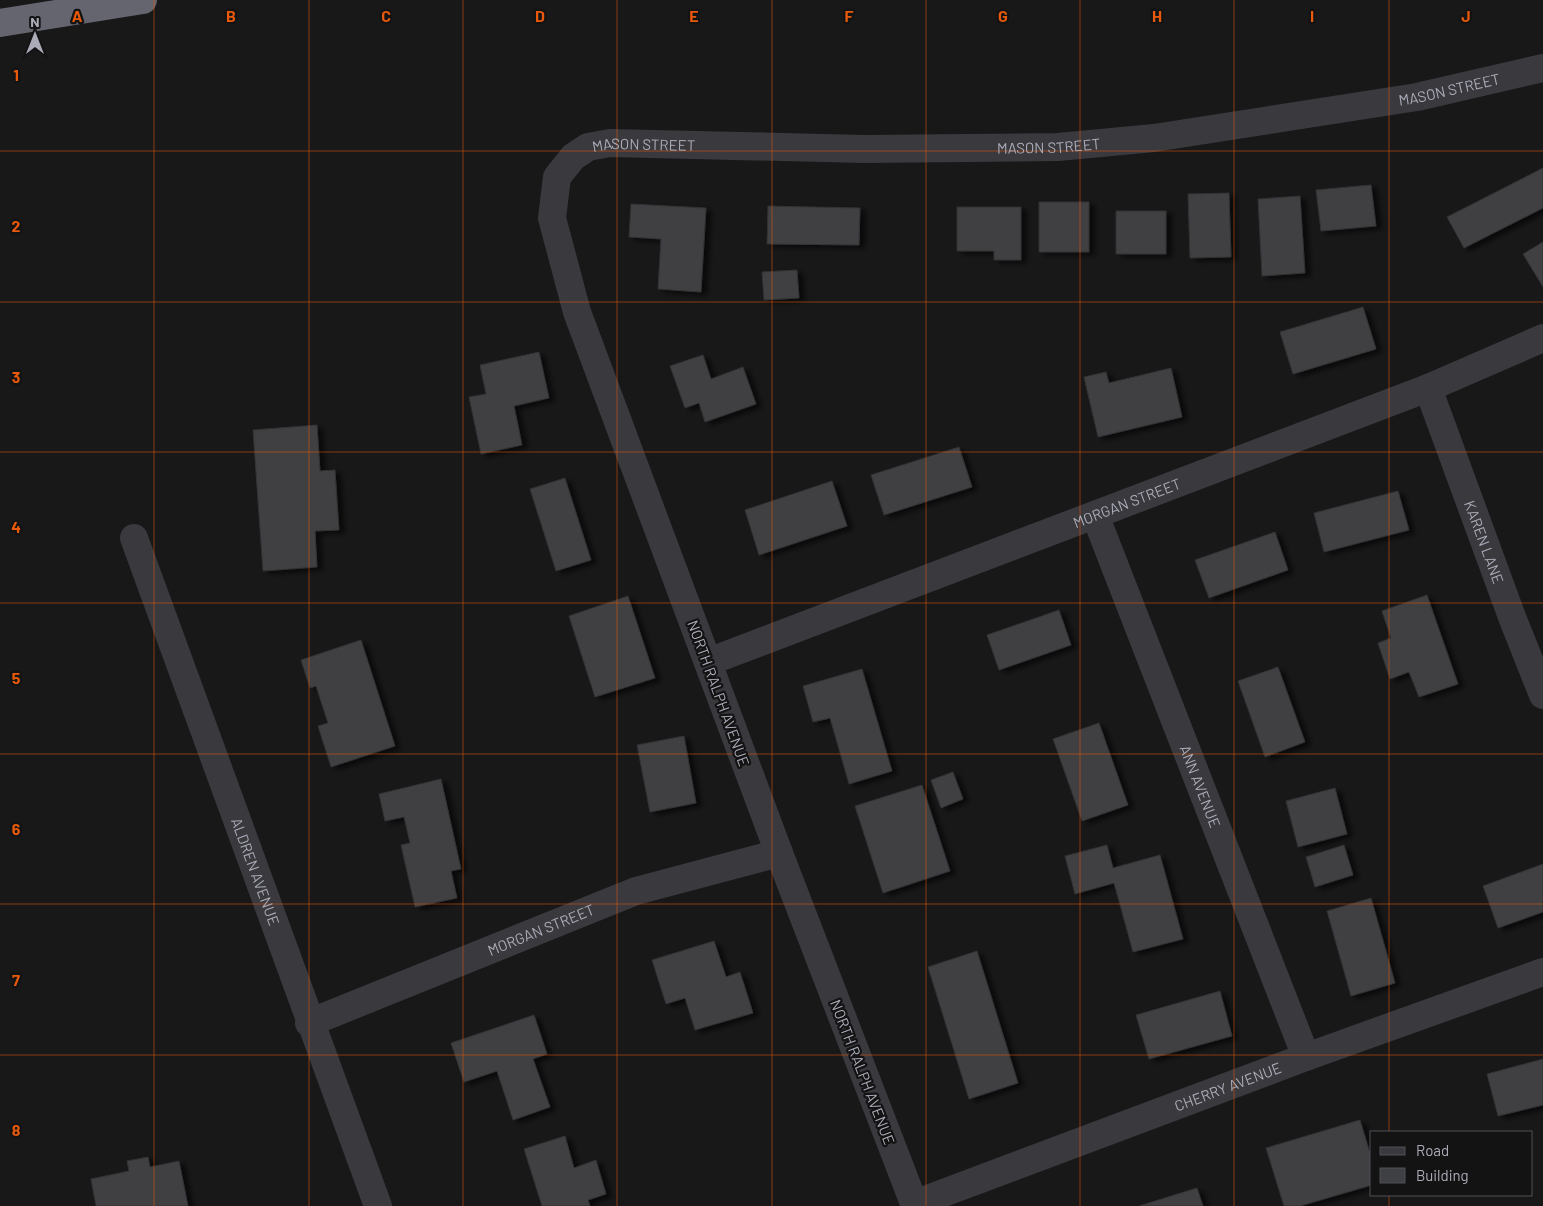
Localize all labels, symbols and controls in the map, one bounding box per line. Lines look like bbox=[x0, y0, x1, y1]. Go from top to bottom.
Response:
text: A bbox=[72, 6, 83, 25]
text: B bbox=[226, 6, 236, 25]
text: C bbox=[381, 6, 391, 25]
text: D bbox=[535, 6, 545, 25]
text: E bbox=[689, 6, 699, 25]
text: F bbox=[845, 6, 854, 25]
text: G bbox=[998, 6, 1008, 25]
text: H bbox=[1152, 6, 1162, 25]
text: I bbox=[1310, 6, 1314, 25]
text: J bbox=[1461, 6, 1471, 25]
north arrow bbox=[10, 10, 60, 60]
text: N bbox=[30, 13, 40, 30]
text: 1 bbox=[13, 65, 19, 84]
street label: MASON STREET bbox=[1397, 69, 1502, 109]
street label: MASON STREET bbox=[591, 134, 696, 155]
street label: MASON STREET bbox=[997, 134, 1101, 157]
text: 2 bbox=[12, 216, 21, 235]
text: 3 bbox=[12, 367, 20, 386]
street label: MORGAN STREET bbox=[1070, 474, 1183, 531]
street label: KAREN LANE bbox=[1461, 498, 1508, 586]
text: 4 bbox=[11, 517, 21, 536]
street label: NORTH RALPH AVENUE bbox=[684, 618, 754, 768]
text: 5 bbox=[12, 668, 21, 687]
street label: ANN AVENUE bbox=[1176, 742, 1225, 830]
street label: ALDREN AVENUE bbox=[228, 815, 284, 928]
text: 6 bbox=[12, 819, 21, 838]
street label: MORGAN STREET bbox=[485, 900, 597, 959]
text: 7 bbox=[12, 970, 20, 989]
street label: NORTH RALPH AVENUE bbox=[827, 997, 899, 1147]
street label: CHERRY AVENUE bbox=[1172, 1058, 1284, 1115]
text: 8 bbox=[12, 1120, 21, 1139]
legend bbox=[1370, 1131, 1533, 1196]
text: Road bbox=[1416, 1141, 1449, 1159]
text: Building bbox=[1416, 1166, 1469, 1184]

